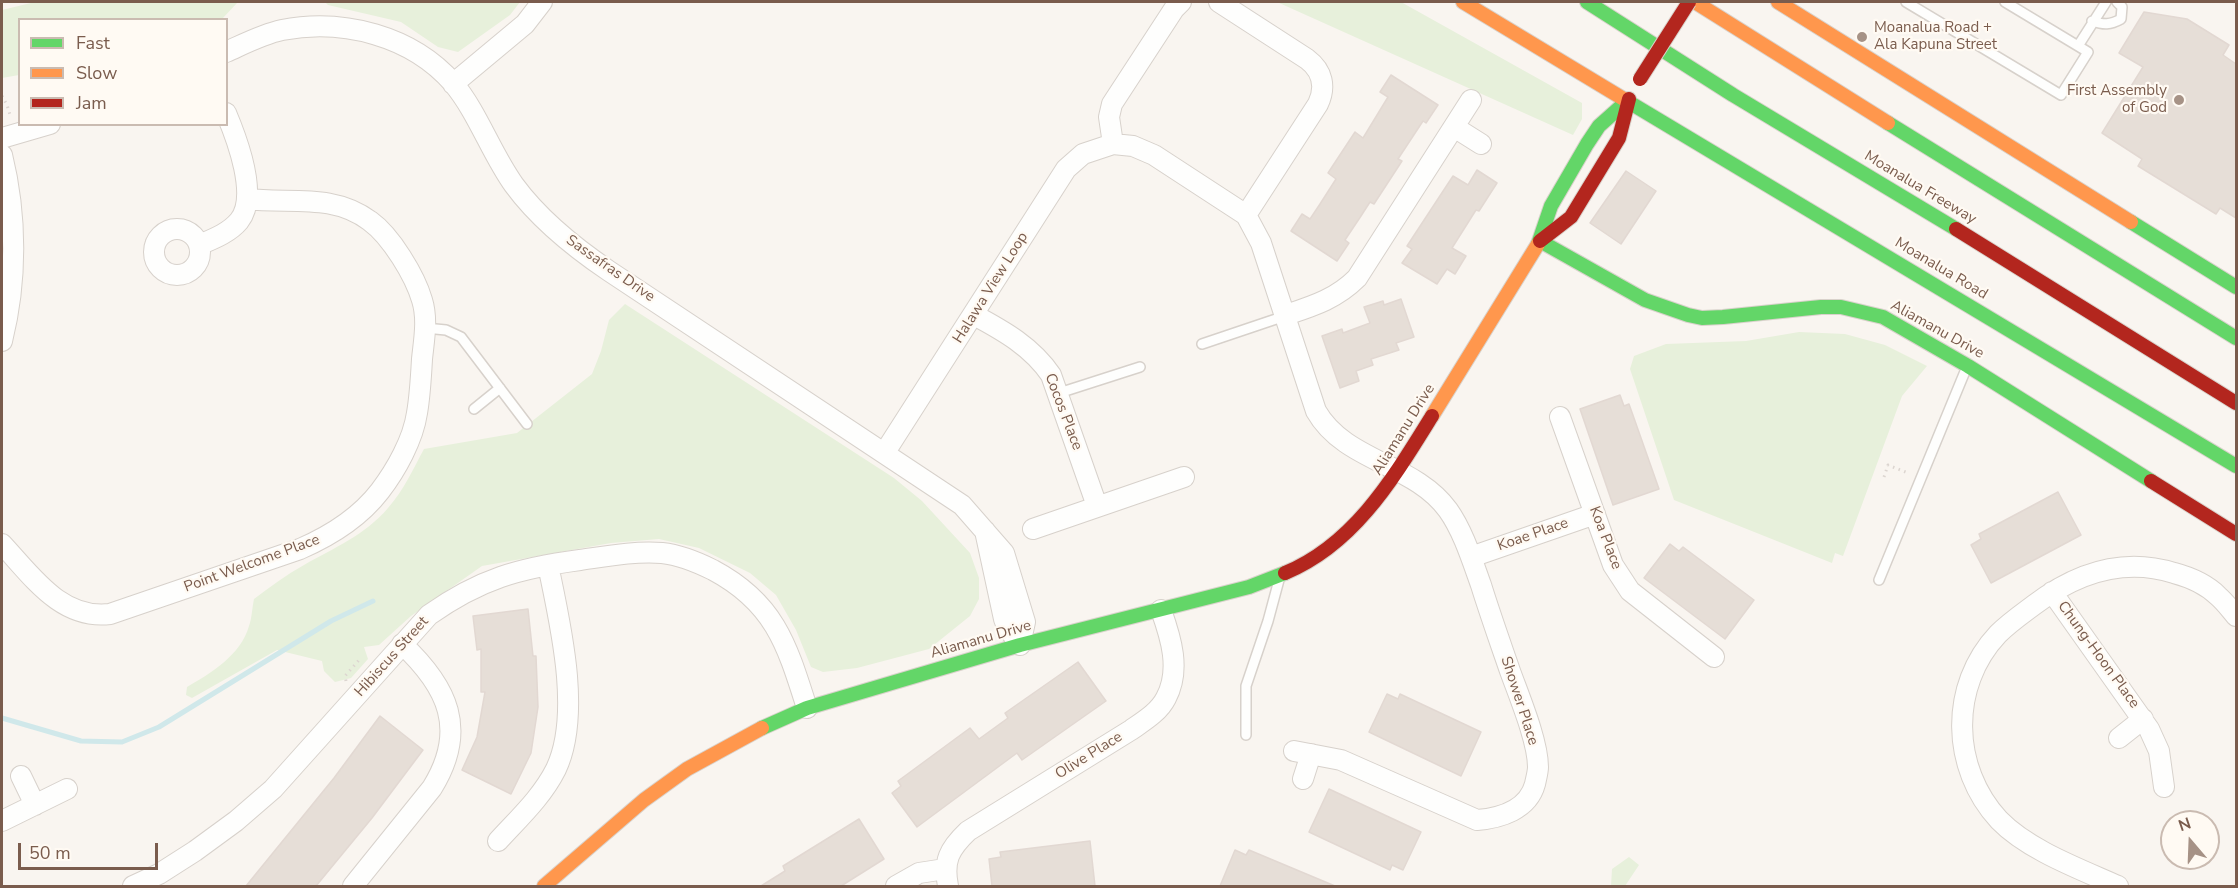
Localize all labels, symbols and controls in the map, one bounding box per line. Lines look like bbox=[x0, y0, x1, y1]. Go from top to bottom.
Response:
legend bbox=[18, 18, 228, 126]
place label: Moanalua Road + Ala Kapuna Street bbox=[1874, 19, 1997, 54]
marker: Moanalua Road + Ala Kapuna Street bbox=[1855, 30, 1869, 44]
text: Fast bbox=[76, 31, 110, 55]
text: Slow bbox=[76, 61, 117, 85]
place label: First Assembly of God bbox=[2067, 82, 2167, 117]
text: Jam bbox=[76, 91, 107, 115]
marker: First Assembly of God bbox=[2172, 93, 2186, 107]
street label: Moanalua Freeway bbox=[1861, 147, 1979, 229]
street label: Halawa View Loop bbox=[950, 229, 1032, 347]
street label: Sassafras Drive bbox=[562, 232, 658, 306]
street label: Moanalua Road bbox=[1891, 234, 1991, 304]
street label: Aliamanu Drive bbox=[1887, 297, 1987, 363]
street label: Cocos Place bbox=[1040, 371, 1086, 453]
street label: Aliamanu Drive bbox=[1369, 381, 1439, 479]
street label: Koa Place bbox=[1585, 504, 1625, 572]
street label: Koae Place bbox=[1495, 514, 1571, 556]
street label: Point Welcome Place bbox=[182, 531, 322, 597]
street label: Chung-Hoon Place bbox=[2053, 598, 2143, 712]
street label: Hibiscus Street bbox=[351, 613, 433, 701]
street label: Aliamanu Drive bbox=[929, 617, 1033, 663]
street label: Shower Place bbox=[1496, 654, 1542, 748]
street label: Olive Place bbox=[1052, 728, 1126, 784]
north arrow bbox=[2160, 810, 2220, 870]
text: N bbox=[2176, 813, 2194, 837]
scale bar bbox=[21, 831, 160, 869]
text: 50 m bbox=[29, 841, 71, 865]

